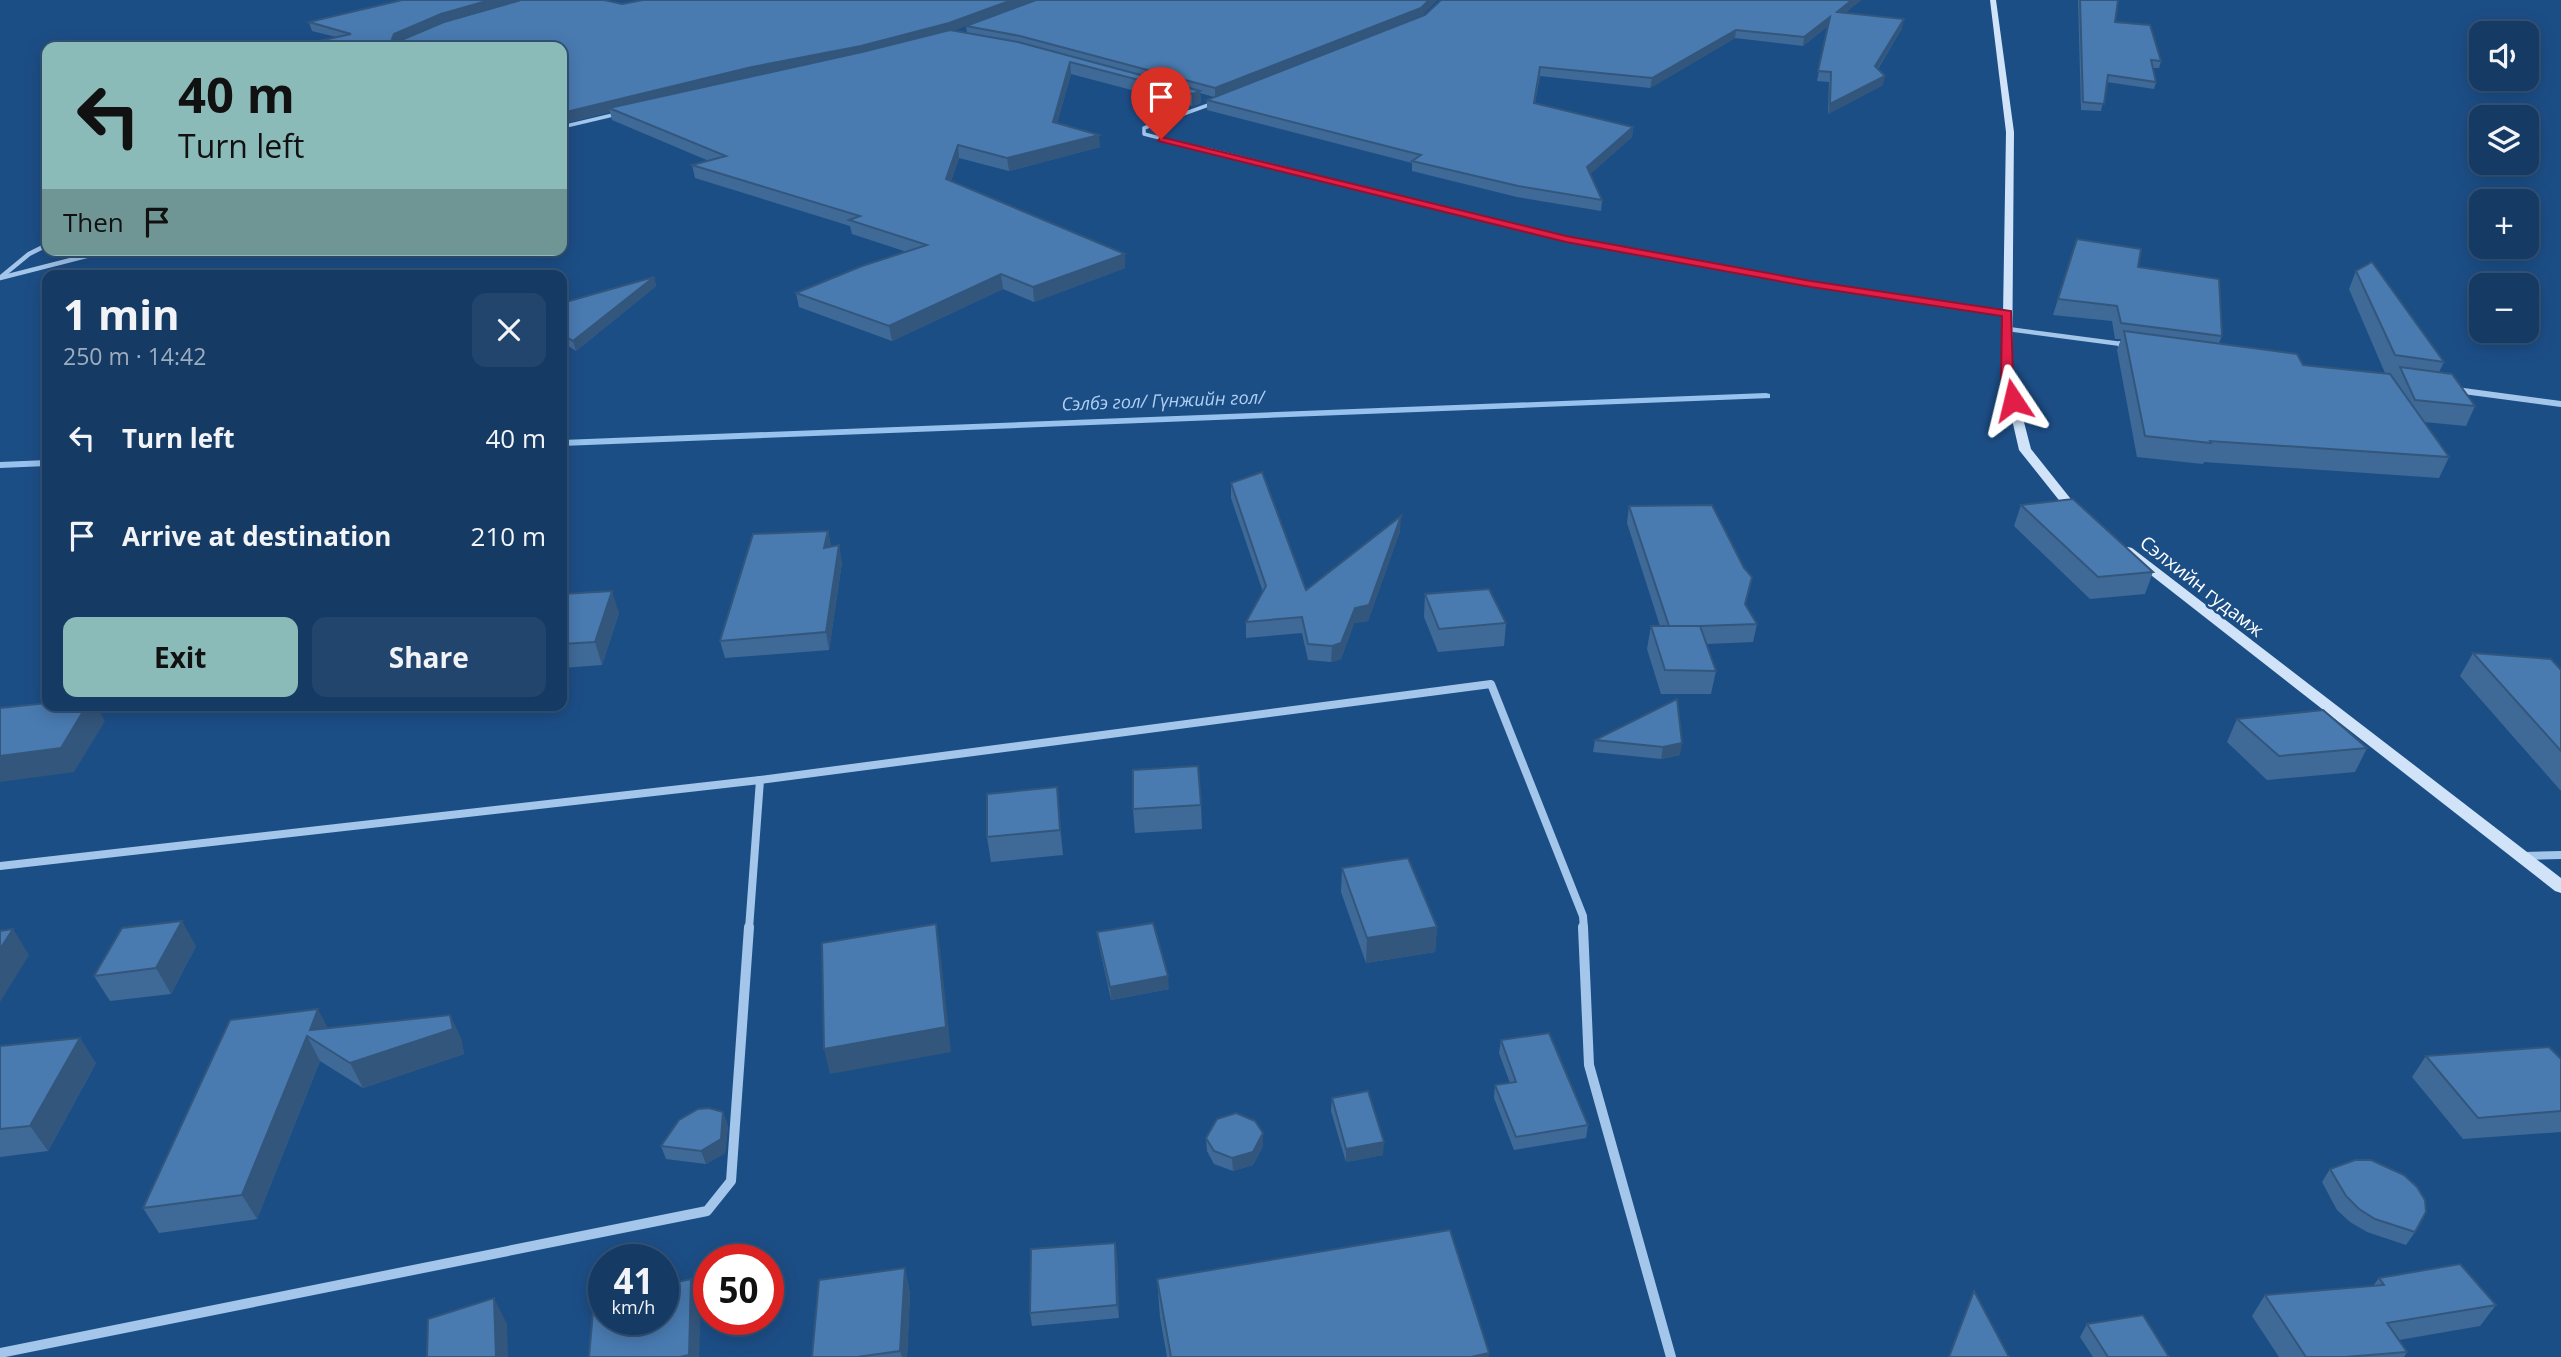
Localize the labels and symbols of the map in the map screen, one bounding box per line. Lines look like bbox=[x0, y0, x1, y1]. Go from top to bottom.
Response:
pin bbox=[1131, 67, 1191, 139]
position arrow bbox=[1976, 363, 2050, 437]
water label: Сэлбэ гол/ Гүнжийн гол/ bbox=[1061, 384, 1267, 416]
street label: Сэлхийн гудамж bbox=[2135, 529, 2269, 643]
speed limit sign: 50 bbox=[693, 1244, 784, 1335]

